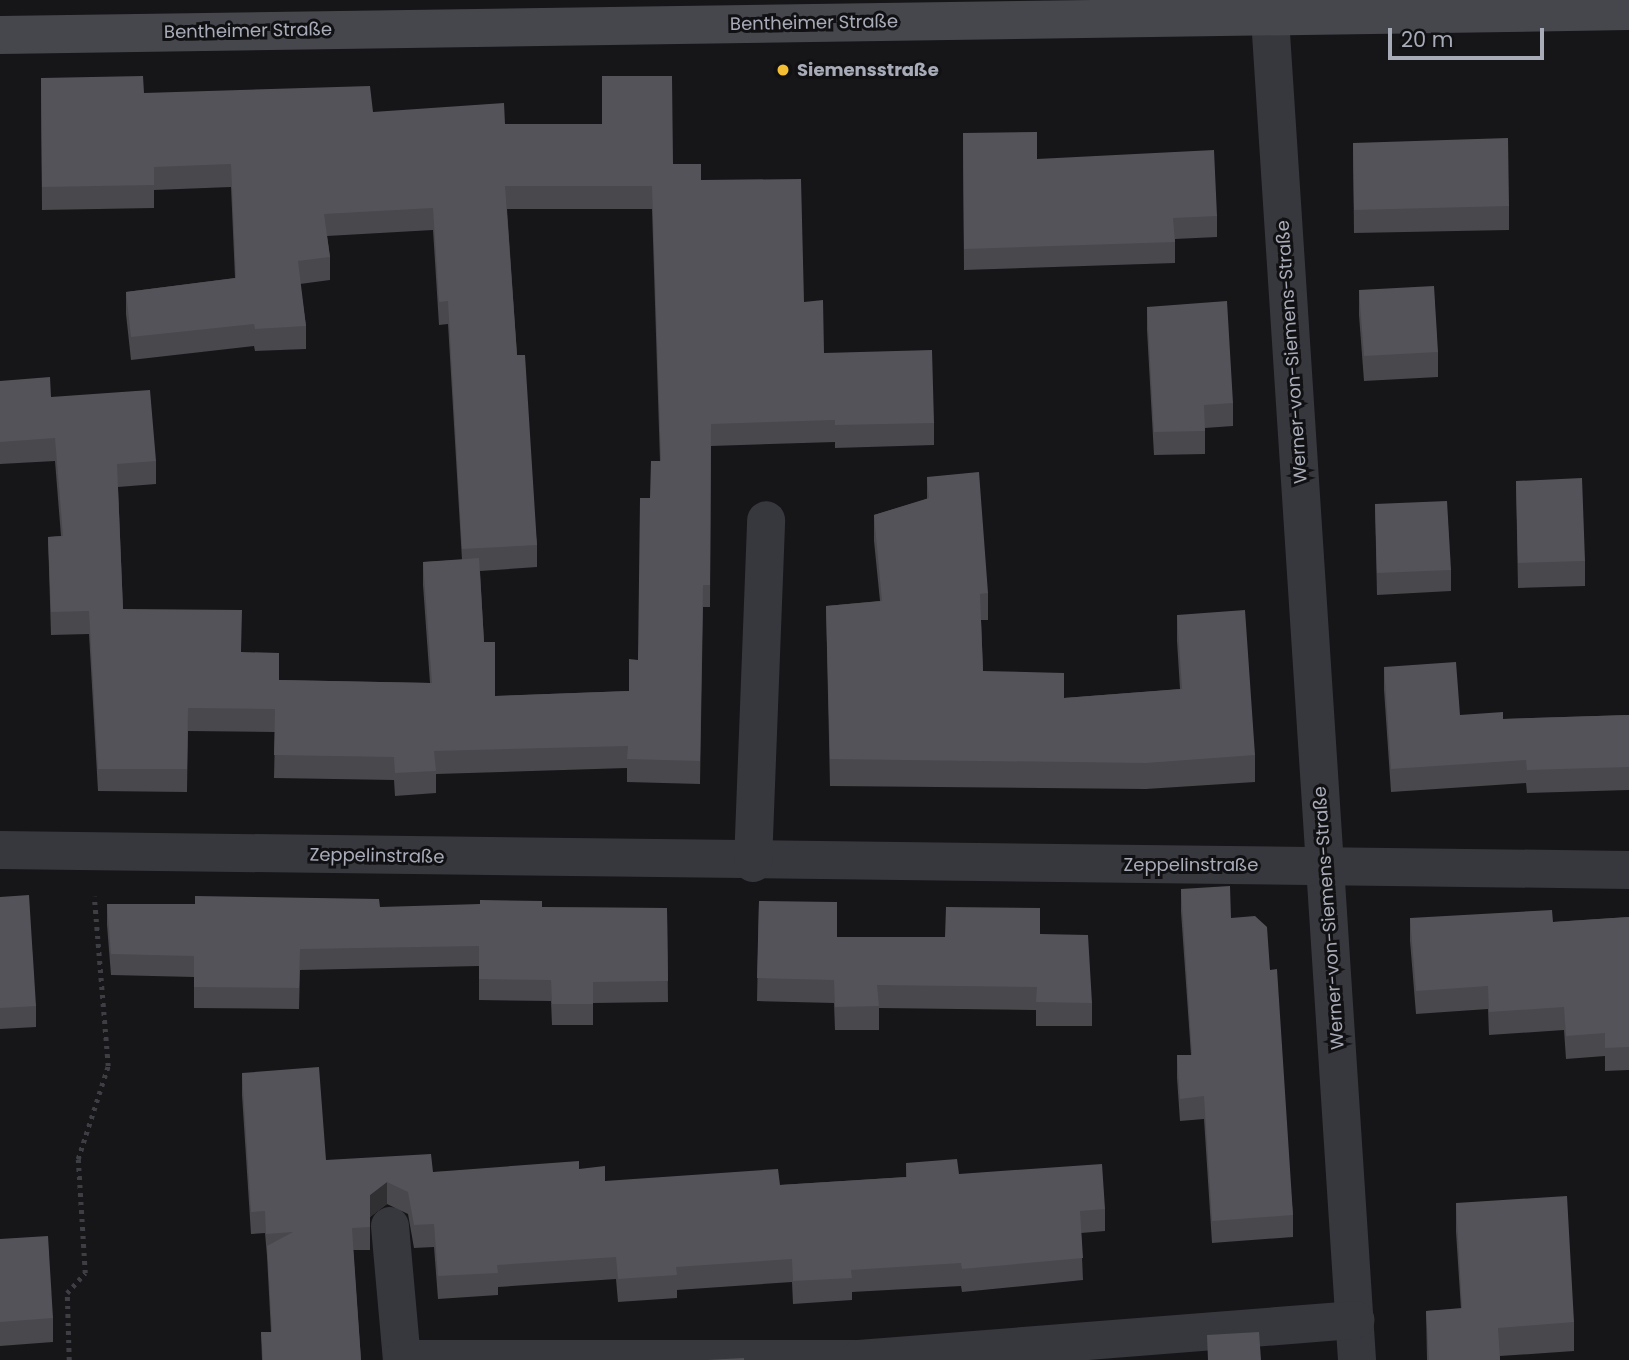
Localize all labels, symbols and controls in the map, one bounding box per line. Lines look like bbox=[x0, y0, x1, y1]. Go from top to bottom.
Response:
street label: Bentheimer Straße bbox=[730, 11, 898, 35]
scale bar bbox=[1391, 14, 1547, 58]
street label: Bentheimer Straße bbox=[164, 19, 332, 43]
text: 20 m bbox=[1401, 25, 1454, 54]
place label: Siemensstraße bbox=[797, 59, 939, 81]
marker: Siemensstraße bbox=[775, 62, 791, 78]
street label: Werner-von-Siemens-Straße bbox=[1272, 220, 1312, 484]
street label: Werner-von-Siemens-Straße bbox=[1309, 786, 1349, 1050]
street label: Zeppelinstraße bbox=[309, 844, 445, 868]
street label: Zeppelinstraße bbox=[1123, 854, 1259, 876]

